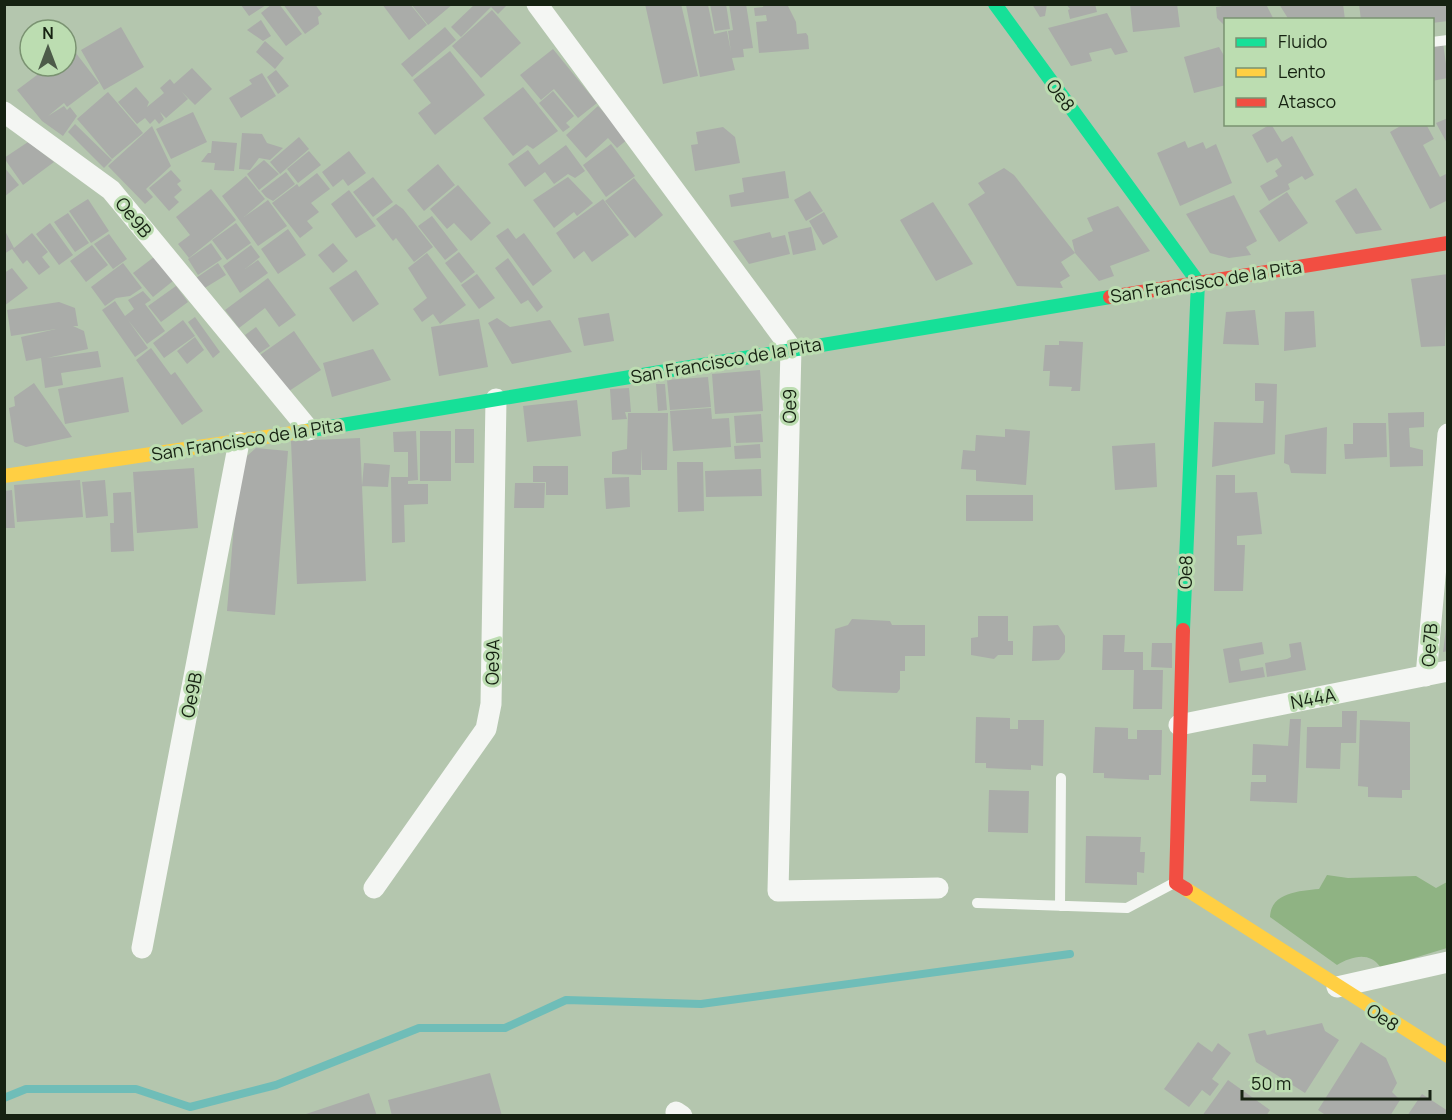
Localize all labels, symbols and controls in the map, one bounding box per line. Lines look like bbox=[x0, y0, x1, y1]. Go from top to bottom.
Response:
north arrow bbox=[18, 18, 78, 78]
legend bbox=[1224, 18, 1434, 126]
text: N bbox=[42, 22, 54, 44]
text: Fluido bbox=[1278, 29, 1327, 53]
text: Lento bbox=[1278, 59, 1326, 83]
street label: Oe8 bbox=[1041, 74, 1081, 116]
text: Atasco bbox=[1278, 89, 1336, 113]
street label: Oe9B bbox=[110, 192, 158, 242]
street label: San Francisco de la Pita bbox=[1109, 254, 1303, 308]
street label: San Francisco de la Pita bbox=[629, 331, 823, 389]
street label: Oe9 bbox=[777, 388, 801, 424]
street label: San Francisco de la Pita bbox=[150, 412, 344, 466]
street label: Oe8 bbox=[1172, 555, 1198, 589]
street label: Oe7B bbox=[1416, 622, 1442, 668]
street label: Oe9A bbox=[480, 638, 504, 685]
street label: Oe9B bbox=[175, 670, 207, 720]
street label: N44A bbox=[1288, 682, 1338, 714]
street label: Oe8 bbox=[1362, 998, 1404, 1036]
scale bar bbox=[1242, 1063, 1430, 1101]
text: 50 m bbox=[1251, 1071, 1291, 1095]

